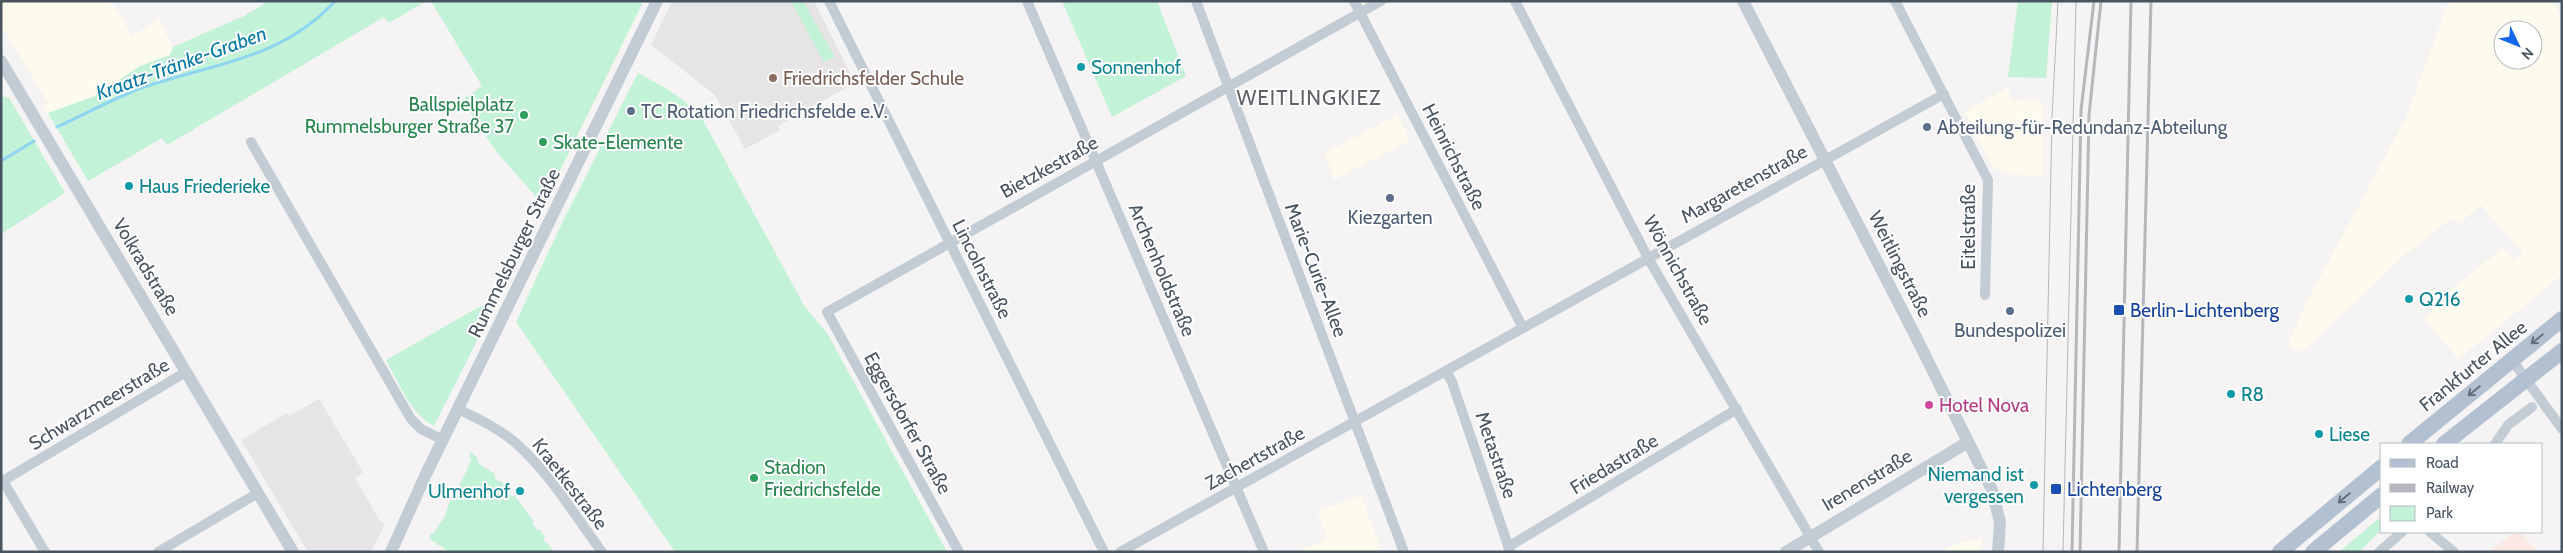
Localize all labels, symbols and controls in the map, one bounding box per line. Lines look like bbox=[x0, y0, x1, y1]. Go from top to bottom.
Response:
north arrow bbox=[2493, 20, 2543, 70]
water label: Kraatz-Tränke-Graben bbox=[92, 21, 270, 105]
text: N bbox=[2518, 44, 2537, 64]
place label: Sonnenhof bbox=[1091, 56, 1182, 79]
marker: Sonnenhof bbox=[1075, 61, 1087, 73]
place label: Friedrichsfelder Schule bbox=[783, 67, 964, 90]
marker: Friedrichsfelder Schule bbox=[767, 72, 779, 84]
district label: WEITLINGKIEZ bbox=[1236, 85, 1382, 110]
place label: Ballspielplatz Rummelsburger Straße 37 bbox=[305, 93, 514, 138]
place label: TC Rotation Friedrichsfelde e.V. bbox=[641, 100, 888, 123]
street label: Heinrichstraße bbox=[1417, 100, 1491, 214]
marker: TC Rotation Friedrichsfelde e.V. bbox=[625, 105, 637, 117]
marker: Ballspielplatz Rummelsburger Straße 37 bbox=[518, 109, 530, 121]
place label: Abteilung-für-Redundanz-Abteilung bbox=[1937, 116, 2228, 139]
marker: Abteilung-für-Redundanz-Abteilung bbox=[1921, 121, 1933, 133]
place label: Skate-Elemente bbox=[553, 131, 683, 154]
street label: Bietzkestraße bbox=[996, 131, 1102, 203]
marker: Skate-Elemente bbox=[537, 136, 549, 148]
street label: Margaretenstraße bbox=[1677, 140, 1811, 228]
street label: Rummelsburger Straße bbox=[463, 164, 565, 341]
place label: Haus Friederieke bbox=[139, 175, 270, 198]
marker: Haus Friederieke bbox=[123, 180, 135, 192]
street label: Eitelstraße bbox=[1957, 184, 1980, 270]
marker: Kiezgarten bbox=[1384, 192, 1396, 204]
street label: Archenholdstraße bbox=[1124, 200, 1200, 340]
street label: Marie-Curie-Allee bbox=[1280, 200, 1352, 340]
place label: Kiezgarten bbox=[1347, 206, 1433, 229]
street label: Weitlingstraße bbox=[1863, 207, 1937, 321]
street label: Wönnichstraße bbox=[1638, 211, 1718, 329]
street label: Volkradstraße bbox=[108, 214, 184, 320]
street label: Lincolnstraße bbox=[947, 216, 1017, 323]
place label: Q216 bbox=[2419, 288, 2461, 311]
marker: Q216 bbox=[2403, 293, 2415, 305]
place label: Berlin-Lichtenberg bbox=[2130, 299, 2279, 322]
marker: Berlin-Lichtenberg bbox=[2112, 303, 2126, 317]
marker: Bundespolizei bbox=[2004, 305, 2016, 317]
street label: Frankfurter Allee bbox=[2415, 315, 2532, 416]
place label: Bundespolizei bbox=[1954, 319, 2066, 342]
one-way arrow bbox=[2530, 334, 2543, 345]
street label: Eggersdorfer Straße bbox=[859, 348, 957, 498]
street label: Schwarzmeerstraße bbox=[25, 353, 174, 455]
place label: R8 bbox=[2241, 383, 2264, 406]
one-way arrow bbox=[2468, 385, 2481, 396]
marker: R8 bbox=[2225, 388, 2237, 400]
place label: Hotel Nova bbox=[1939, 394, 2029, 417]
marker: Hotel Nova bbox=[1923, 399, 1935, 411]
street label: Metastraße bbox=[1470, 409, 1522, 502]
street label: Zachertstraße bbox=[1201, 421, 1309, 495]
place label: Liese bbox=[2329, 423, 2370, 446]
marker: Liese bbox=[2313, 428, 2325, 440]
street label: Friedastraße bbox=[1566, 429, 1662, 499]
street label: Kraetkestraße bbox=[527, 434, 613, 534]
legend bbox=[2380, 443, 2543, 533]
street label: Irenenstraße bbox=[1818, 444, 1916, 516]
text: Road bbox=[2426, 454, 2459, 472]
place label: Stadion Friedrichsfelde bbox=[764, 456, 881, 501]
place label: Niemand ist vergessen bbox=[1928, 463, 2025, 508]
marker: Stadion Friedrichsfelde bbox=[748, 472, 760, 484]
place label: Lichtenberg bbox=[2067, 478, 2162, 501]
marker: Niemand ist vergessen bbox=[2028, 479, 2040, 491]
text: Railway bbox=[2426, 479, 2475, 497]
place label: Ulmenhof bbox=[428, 480, 511, 503]
marker: Lichtenberg bbox=[2049, 482, 2063, 496]
marker: Ulmenhof bbox=[514, 485, 526, 497]
one-way arrow bbox=[2338, 492, 2351, 504]
text: Park bbox=[2426, 504, 2453, 522]

